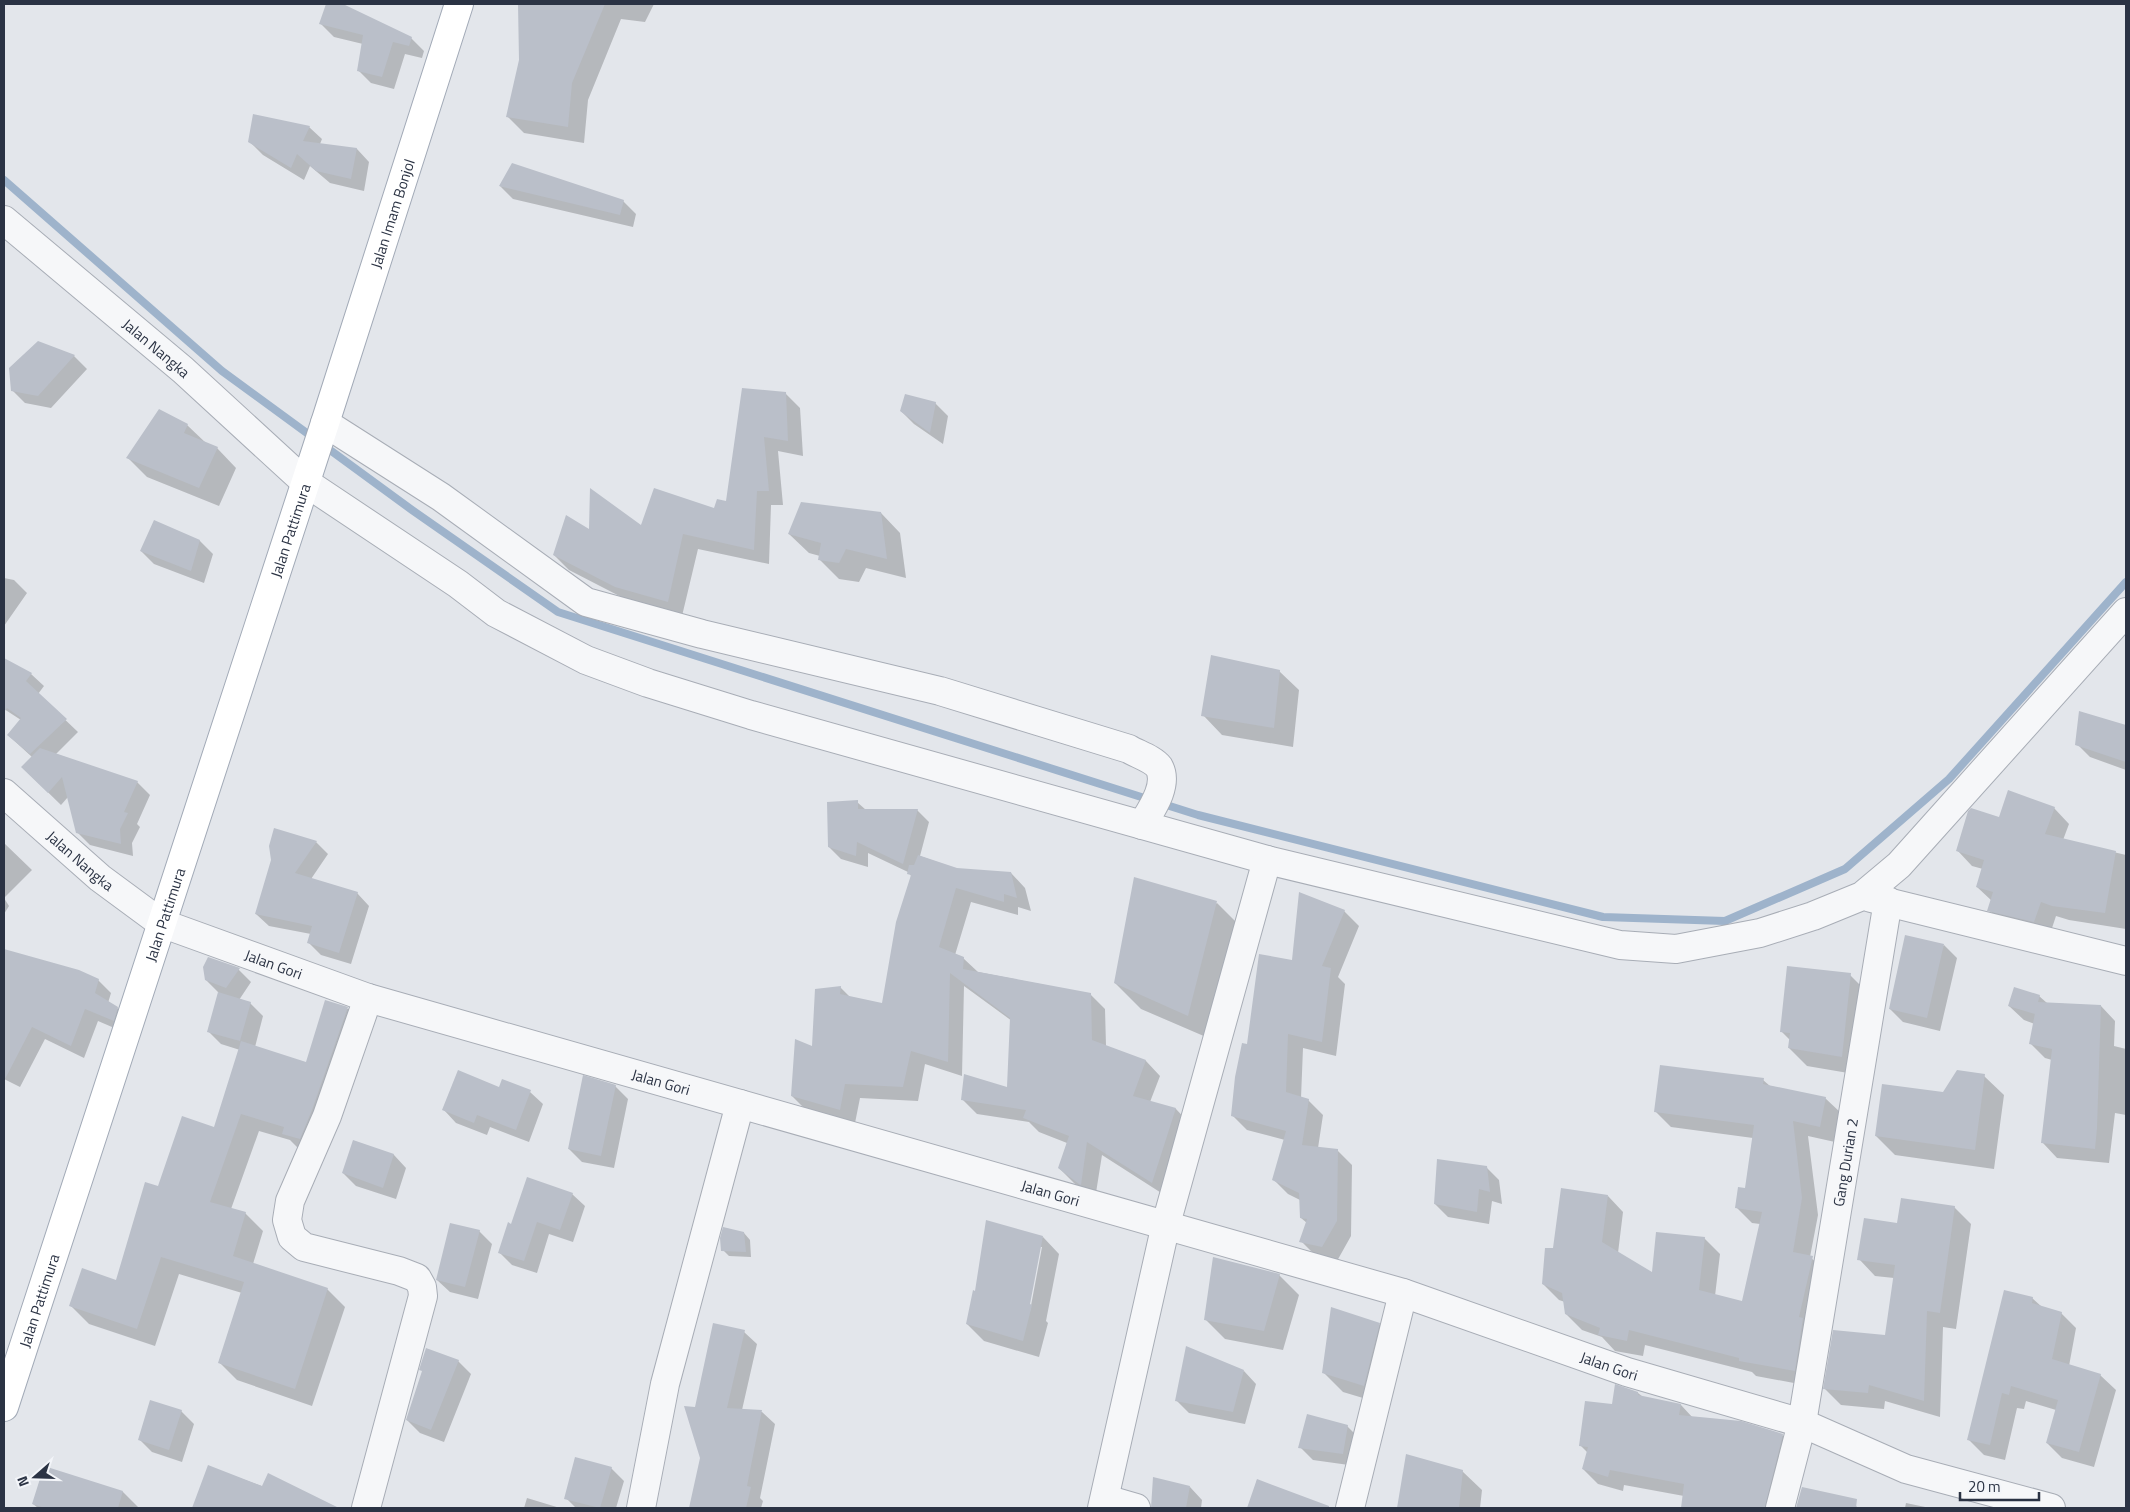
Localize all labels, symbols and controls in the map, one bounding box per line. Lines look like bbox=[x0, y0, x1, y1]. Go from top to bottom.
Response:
street label: Jalan Imam Bonjol bbox=[364, 156, 420, 271]
street label: Jalan Nangka bbox=[118, 313, 196, 383]
street label: Jalan Pattimura bbox=[264, 480, 316, 580]
street label: Jalan Nangka bbox=[42, 825, 119, 896]
street label: Jalan Pattimura bbox=[139, 864, 191, 965]
street label: Jalan Gori bbox=[242, 943, 306, 985]
street label: Jalan Gori bbox=[629, 1062, 693, 1101]
street label: Gang Durian 2 bbox=[1826, 1116, 1864, 1208]
street label: Jalan Gori bbox=[1019, 1173, 1083, 1212]
street label: Jalan Pattimura bbox=[13, 1250, 65, 1350]
street label: Jalan Gori bbox=[1577, 1345, 1641, 1386]
north arrow bbox=[10, 1452, 60, 1502]
scale bar bbox=[1960, 1470, 2039, 1502]
text: N bbox=[11, 1473, 34, 1490]
text: 20 m bbox=[1968, 1475, 2001, 1498]

